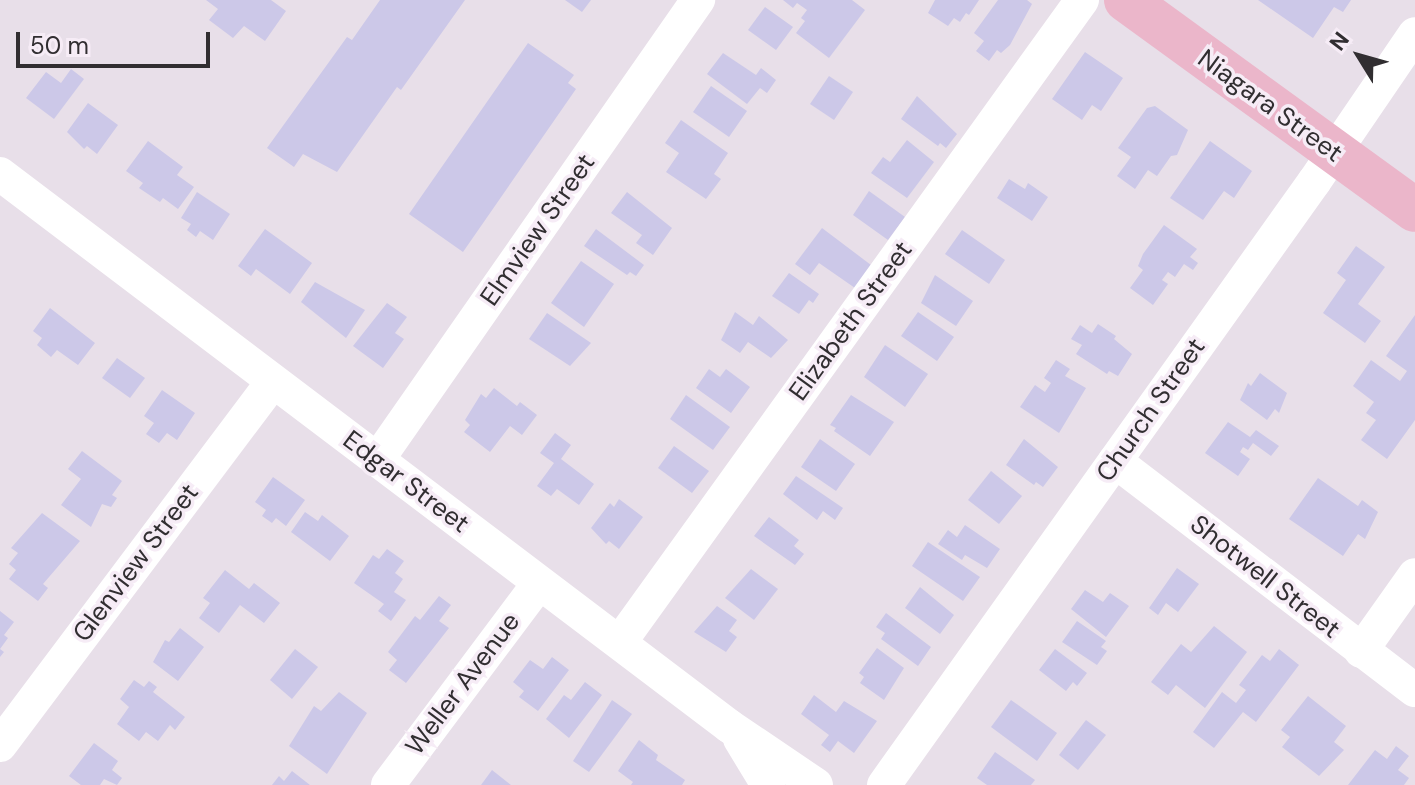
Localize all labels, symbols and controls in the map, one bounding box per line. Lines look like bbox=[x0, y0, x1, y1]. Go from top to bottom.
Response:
scale bar bbox=[20, 16, 214, 66]
north arrow bbox=[1319, 16, 1399, 96]
text: N bbox=[1323, 26, 1356, 56]
text: 50 m bbox=[30, 30, 89, 61]
street label: Niagara Street bbox=[1192, 43, 1348, 169]
street label: Elmview Street bbox=[474, 148, 602, 312]
street label: Elizabeth Street bbox=[783, 235, 919, 407]
street label: Church Street bbox=[1090, 332, 1212, 488]
street label: Edgar Street bbox=[337, 424, 475, 540]
street label: Glenview Street bbox=[66, 478, 206, 648]
street label: Shotwell Street bbox=[1184, 509, 1346, 645]
street label: Weller Avenue bbox=[399, 607, 527, 761]

